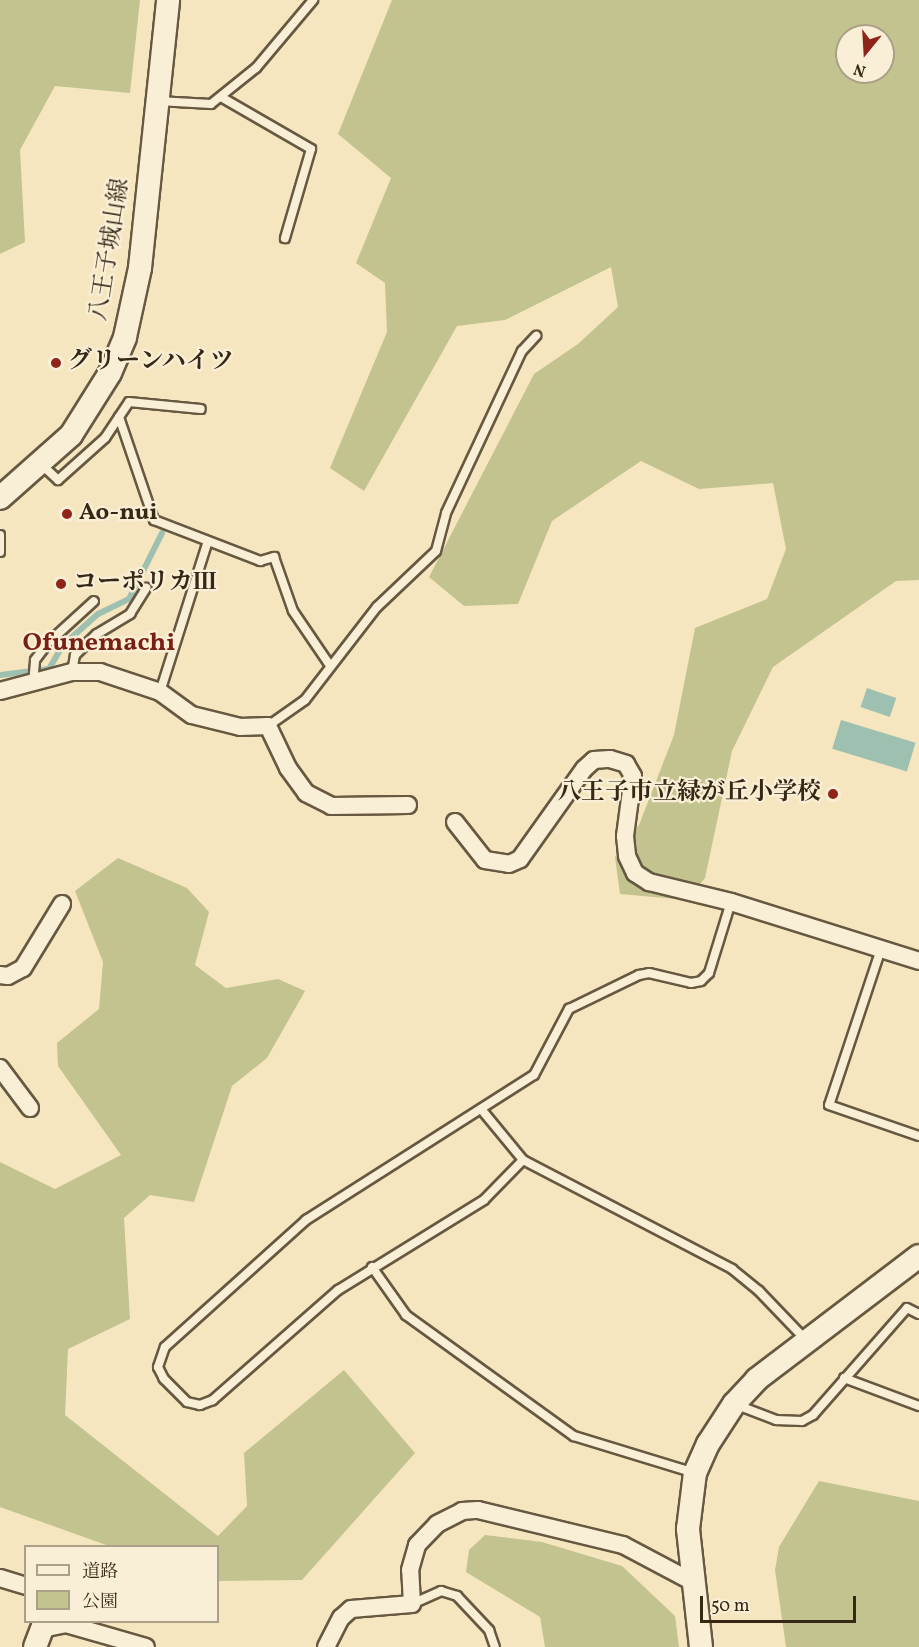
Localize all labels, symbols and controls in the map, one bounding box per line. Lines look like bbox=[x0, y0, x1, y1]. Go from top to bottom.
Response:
north arrow bbox=[835, 24, 895, 84]
text: N bbox=[851, 57, 869, 81]
street label: 八王子城山線 bbox=[86, 177, 136, 323]
place label: グリーンハイツ bbox=[68, 349, 236, 377]
marker: グリーンハイツ bbox=[49, 356, 63, 370]
place label: Ao-nui bbox=[79, 500, 158, 528]
marker: Ao-nui bbox=[60, 507, 74, 521]
place label: コーポリカⅢ bbox=[73, 570, 217, 598]
marker: コーポリカⅢ bbox=[54, 577, 68, 591]
district label: Ofunemachi bbox=[23, 628, 175, 660]
place label: 八王子市立緑が丘小学校 bbox=[557, 780, 821, 808]
marker: 八王子市立緑が丘小学校 bbox=[826, 787, 840, 801]
legend bbox=[24, 1545, 219, 1623]
text: 道路 bbox=[82, 1560, 118, 1585]
scale bar bbox=[703, 1584, 859, 1622]
text: 公園 bbox=[82, 1590, 118, 1615]
text: 50 m bbox=[711, 1594, 750, 1619]

